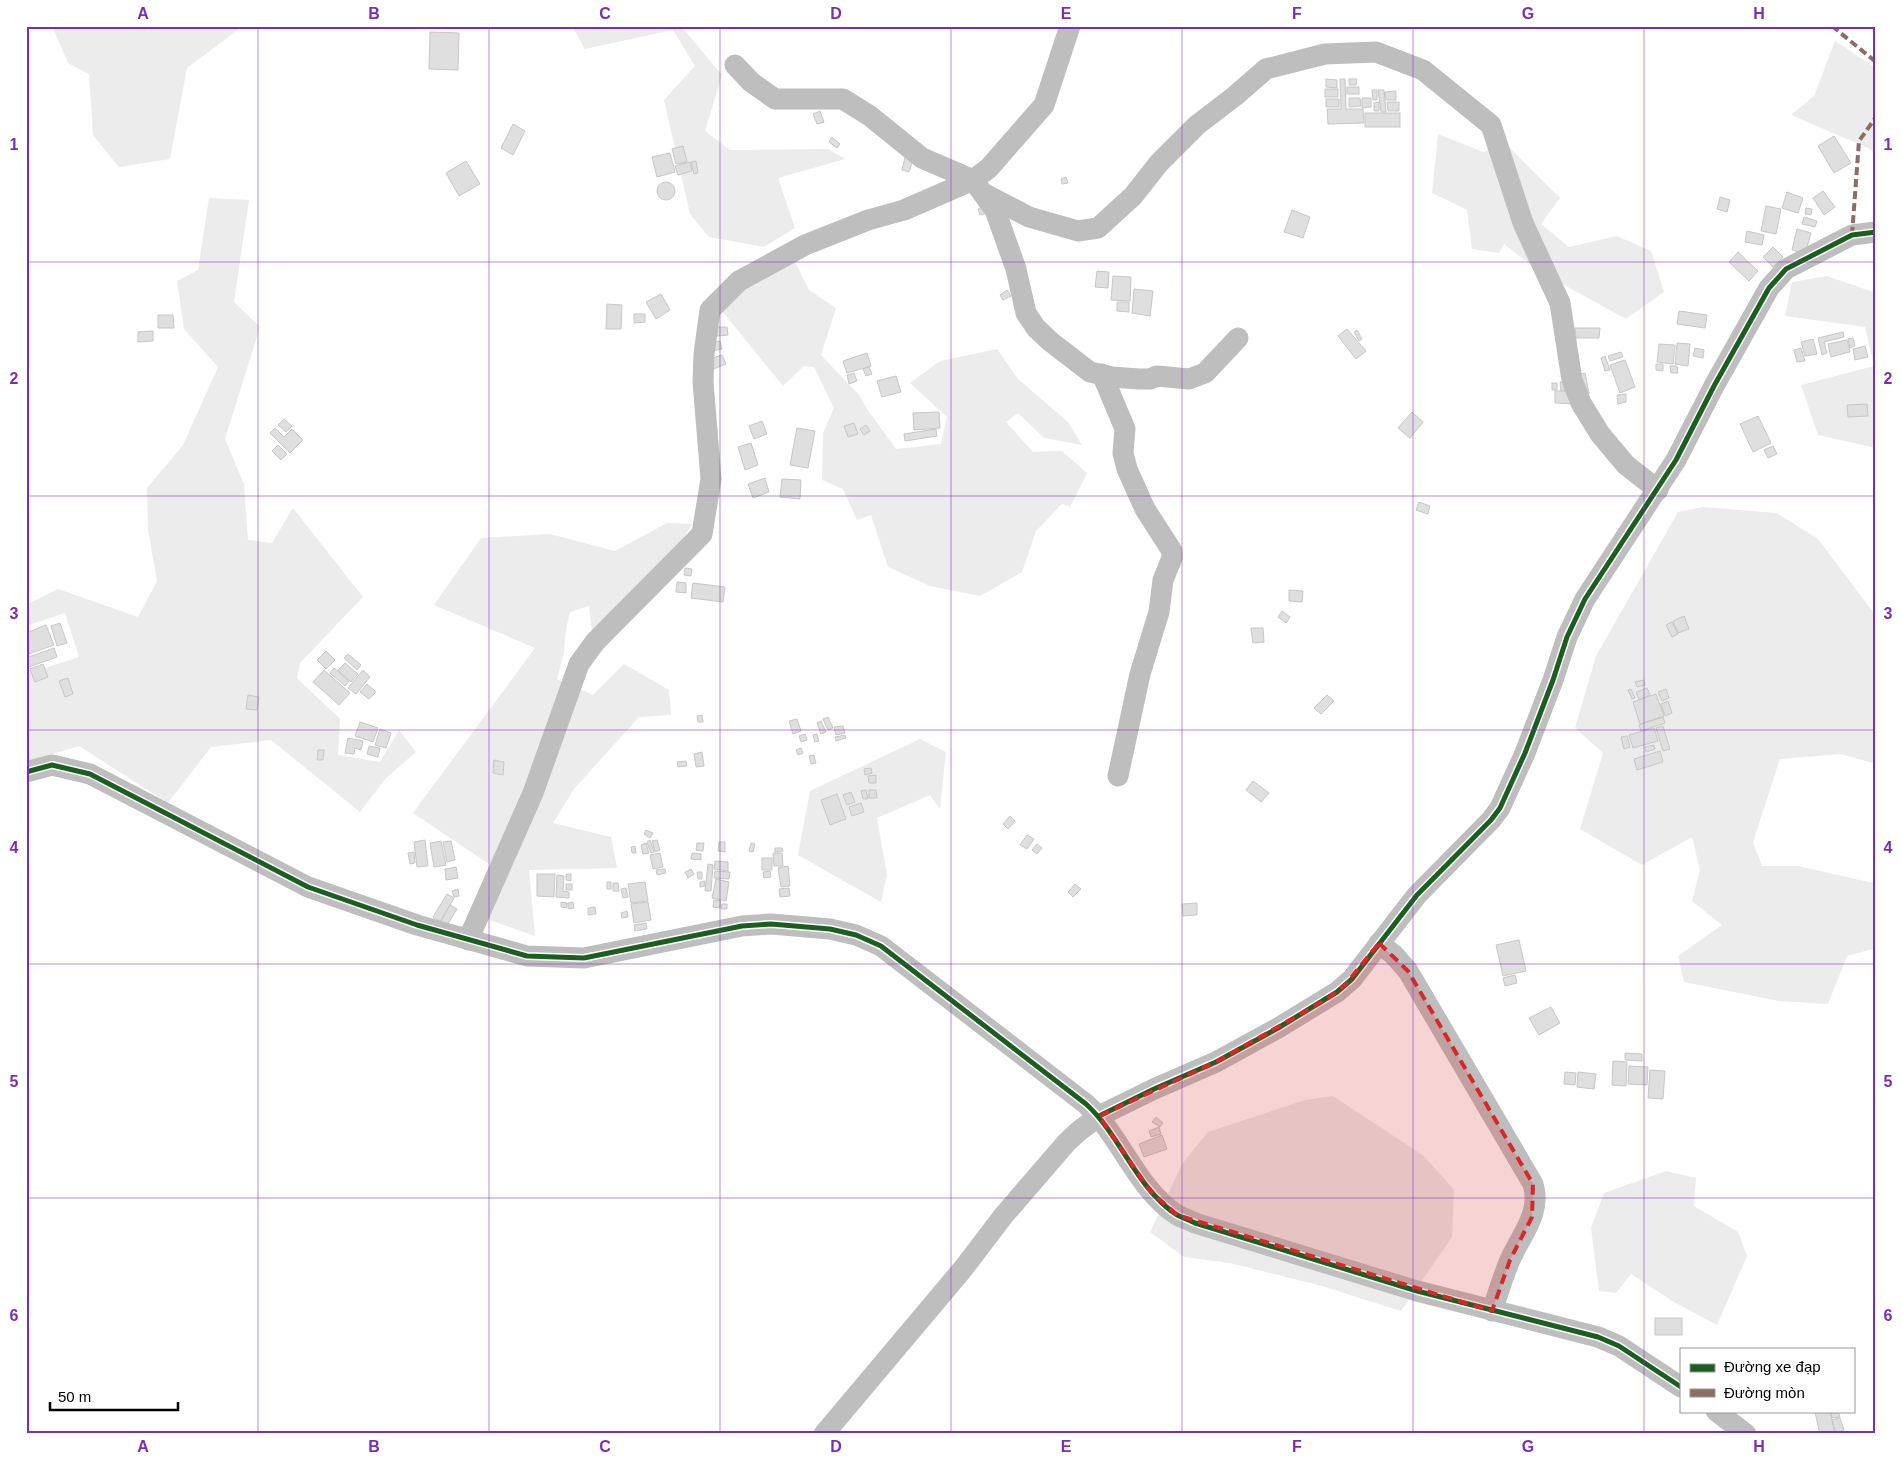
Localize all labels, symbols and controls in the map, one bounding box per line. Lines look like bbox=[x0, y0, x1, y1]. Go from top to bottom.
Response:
text: A bbox=[137, 5, 149, 22]
text: B bbox=[368, 5, 380, 22]
text: C bbox=[599, 5, 611, 22]
text: D bbox=[830, 5, 842, 22]
text: E bbox=[1061, 5, 1072, 22]
text: F bbox=[1292, 5, 1302, 22]
text: G bbox=[1522, 5, 1534, 22]
text: H bbox=[1753, 5, 1765, 22]
text: 1 bbox=[10, 136, 19, 153]
text: 1 bbox=[1884, 136, 1893, 153]
text: 2 bbox=[10, 370, 19, 387]
text: 2 bbox=[1884, 370, 1893, 387]
text: 3 bbox=[10, 605, 19, 622]
text: 3 bbox=[1884, 605, 1893, 622]
text: 4 bbox=[10, 839, 19, 856]
text: 4 bbox=[1884, 839, 1893, 856]
text: 5 bbox=[10, 1073, 19, 1090]
text: 5 bbox=[1884, 1073, 1893, 1090]
text: 6 bbox=[10, 1307, 19, 1324]
text: 6 bbox=[1884, 1307, 1893, 1324]
legend bbox=[1680, 1348, 1854, 1412]
text: Đường xe đạp bbox=[1724, 1358, 1821, 1375]
scale bar bbox=[50, 1380, 178, 1412]
text: Đường mòn bbox=[1724, 1384, 1805, 1401]
text: 50 m bbox=[58, 1388, 91, 1405]
text: A bbox=[137, 1438, 149, 1455]
text: B bbox=[368, 1438, 380, 1455]
text: C bbox=[599, 1438, 611, 1455]
text: D bbox=[830, 1438, 842, 1455]
text: E bbox=[1061, 1438, 1072, 1455]
text: F bbox=[1292, 1438, 1302, 1455]
text: G bbox=[1522, 1438, 1534, 1455]
text: H bbox=[1753, 1438, 1765, 1455]

